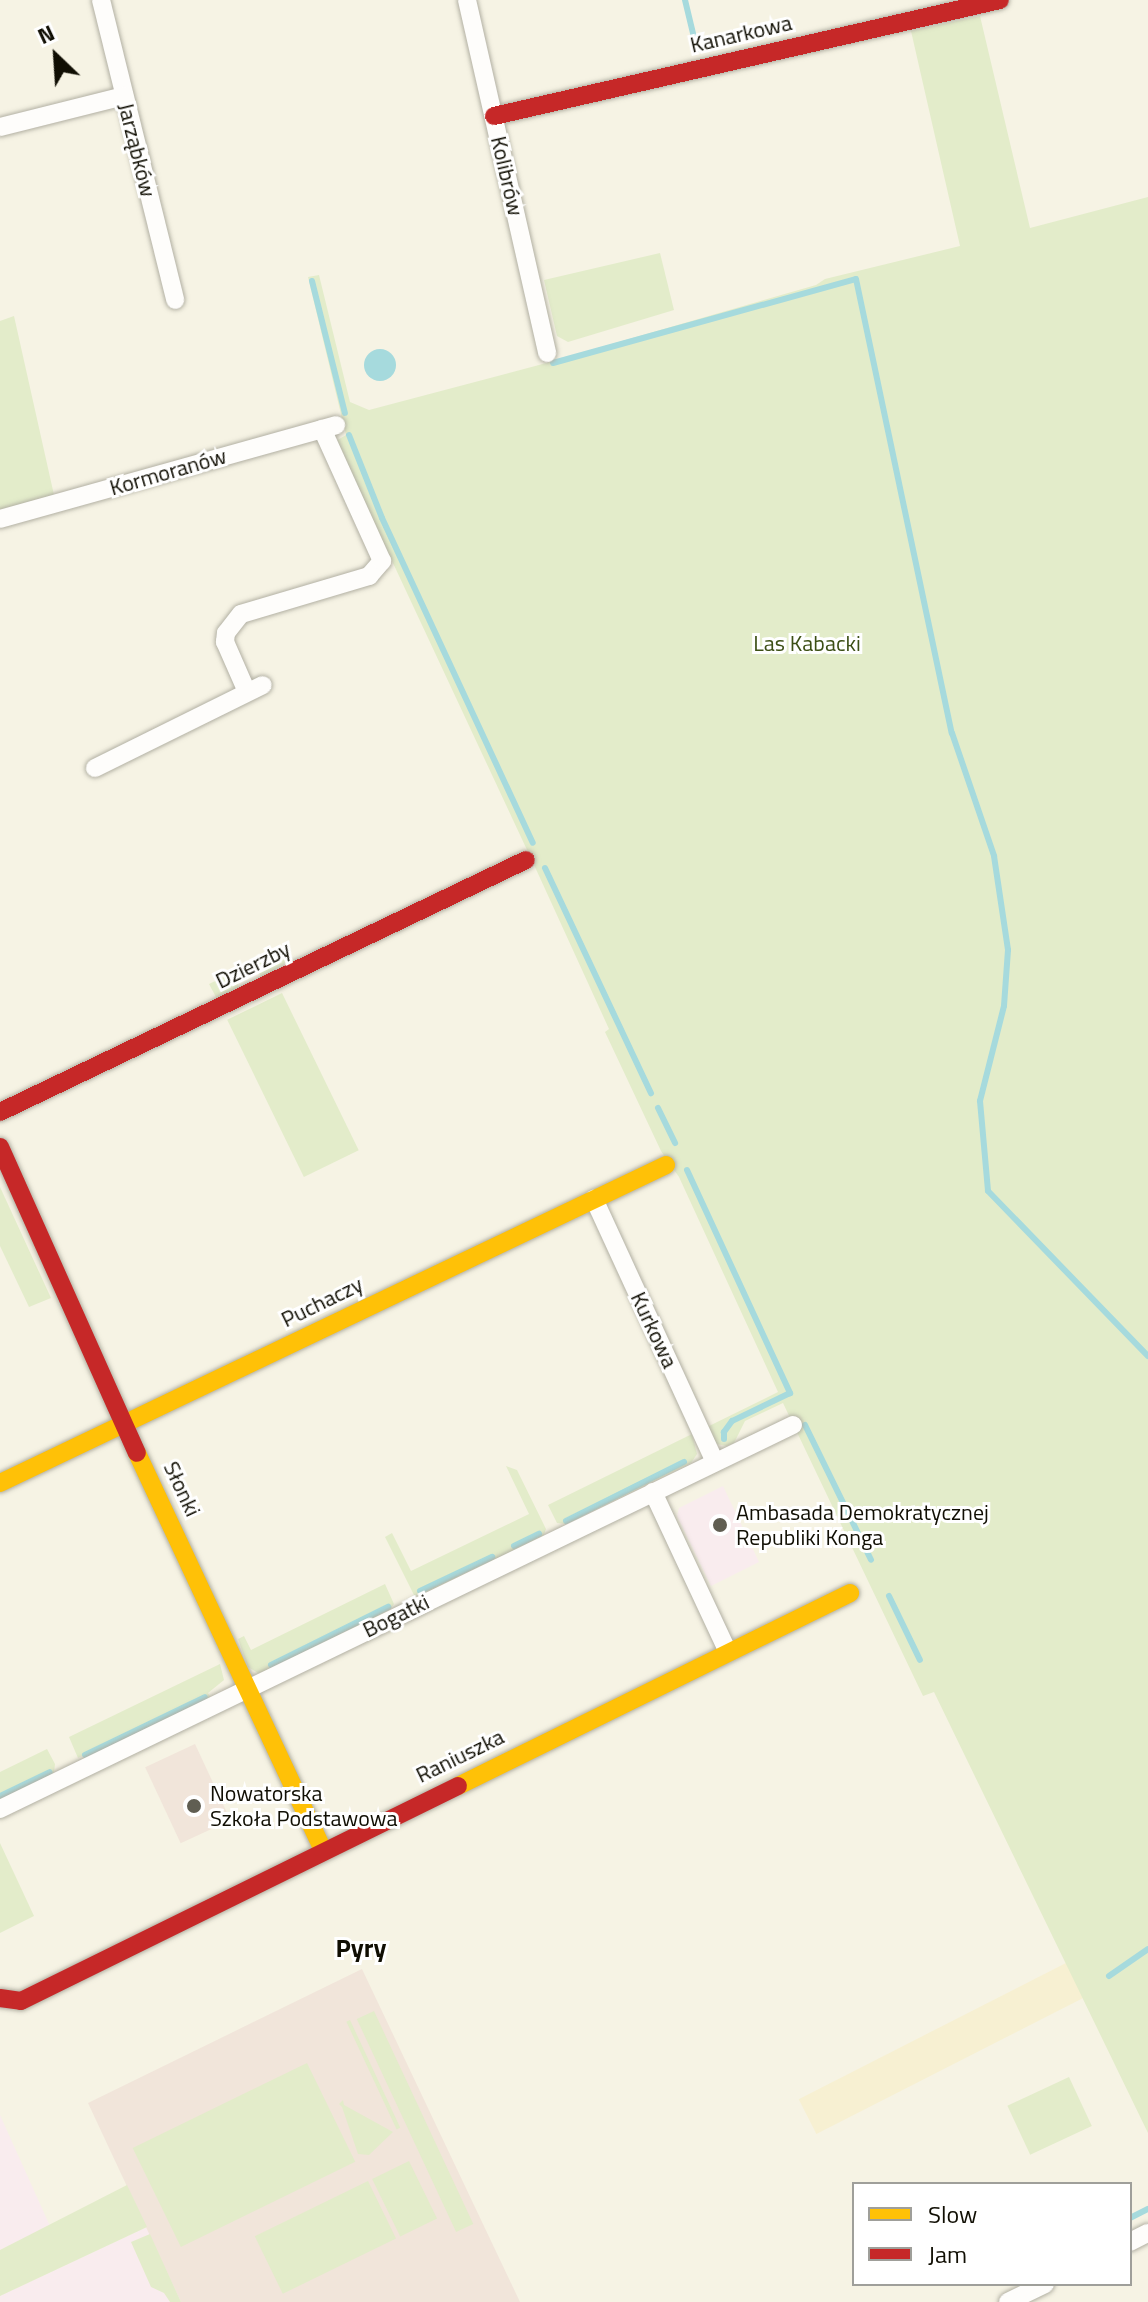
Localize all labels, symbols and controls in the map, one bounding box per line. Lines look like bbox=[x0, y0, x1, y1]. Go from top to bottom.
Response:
street label: Kanarkowa bbox=[688, 10, 794, 58]
north arrow bbox=[16, 16, 96, 96]
text: N bbox=[32, 16, 60, 53]
street label: Jarząbków bbox=[113, 100, 161, 200]
street label: Kolibrów bbox=[485, 134, 529, 218]
street label: Kormoranów bbox=[107, 443, 229, 501]
park label: Las Kabacki bbox=[753, 631, 861, 657]
street label: Dzierzby bbox=[211, 936, 295, 994]
street label: Puchaczy bbox=[277, 1271, 367, 1333]
street label: Kurkowa bbox=[625, 1288, 683, 1372]
street label: Słonki bbox=[158, 1457, 206, 1521]
place label: Ambasada Demokratycznej Republiki Konga bbox=[736, 1499, 989, 1550]
marker: Ambasada Demokratycznej Republiki Konga bbox=[711, 1516, 729, 1534]
street label: Bogatki bbox=[358, 1589, 434, 1643]
street label: Raniuszka bbox=[412, 1723, 508, 1789]
place label: Nowatorska Szkoła Podstawowa bbox=[210, 1780, 397, 1832]
marker: Nowatorska Szkoła Podstawowa bbox=[185, 1797, 203, 1815]
district label: Pyry bbox=[336, 1932, 386, 1964]
legend bbox=[852, 2182, 1132, 2286]
text: Slow bbox=[928, 2196, 977, 2232]
text: Jam bbox=[928, 2236, 967, 2272]

